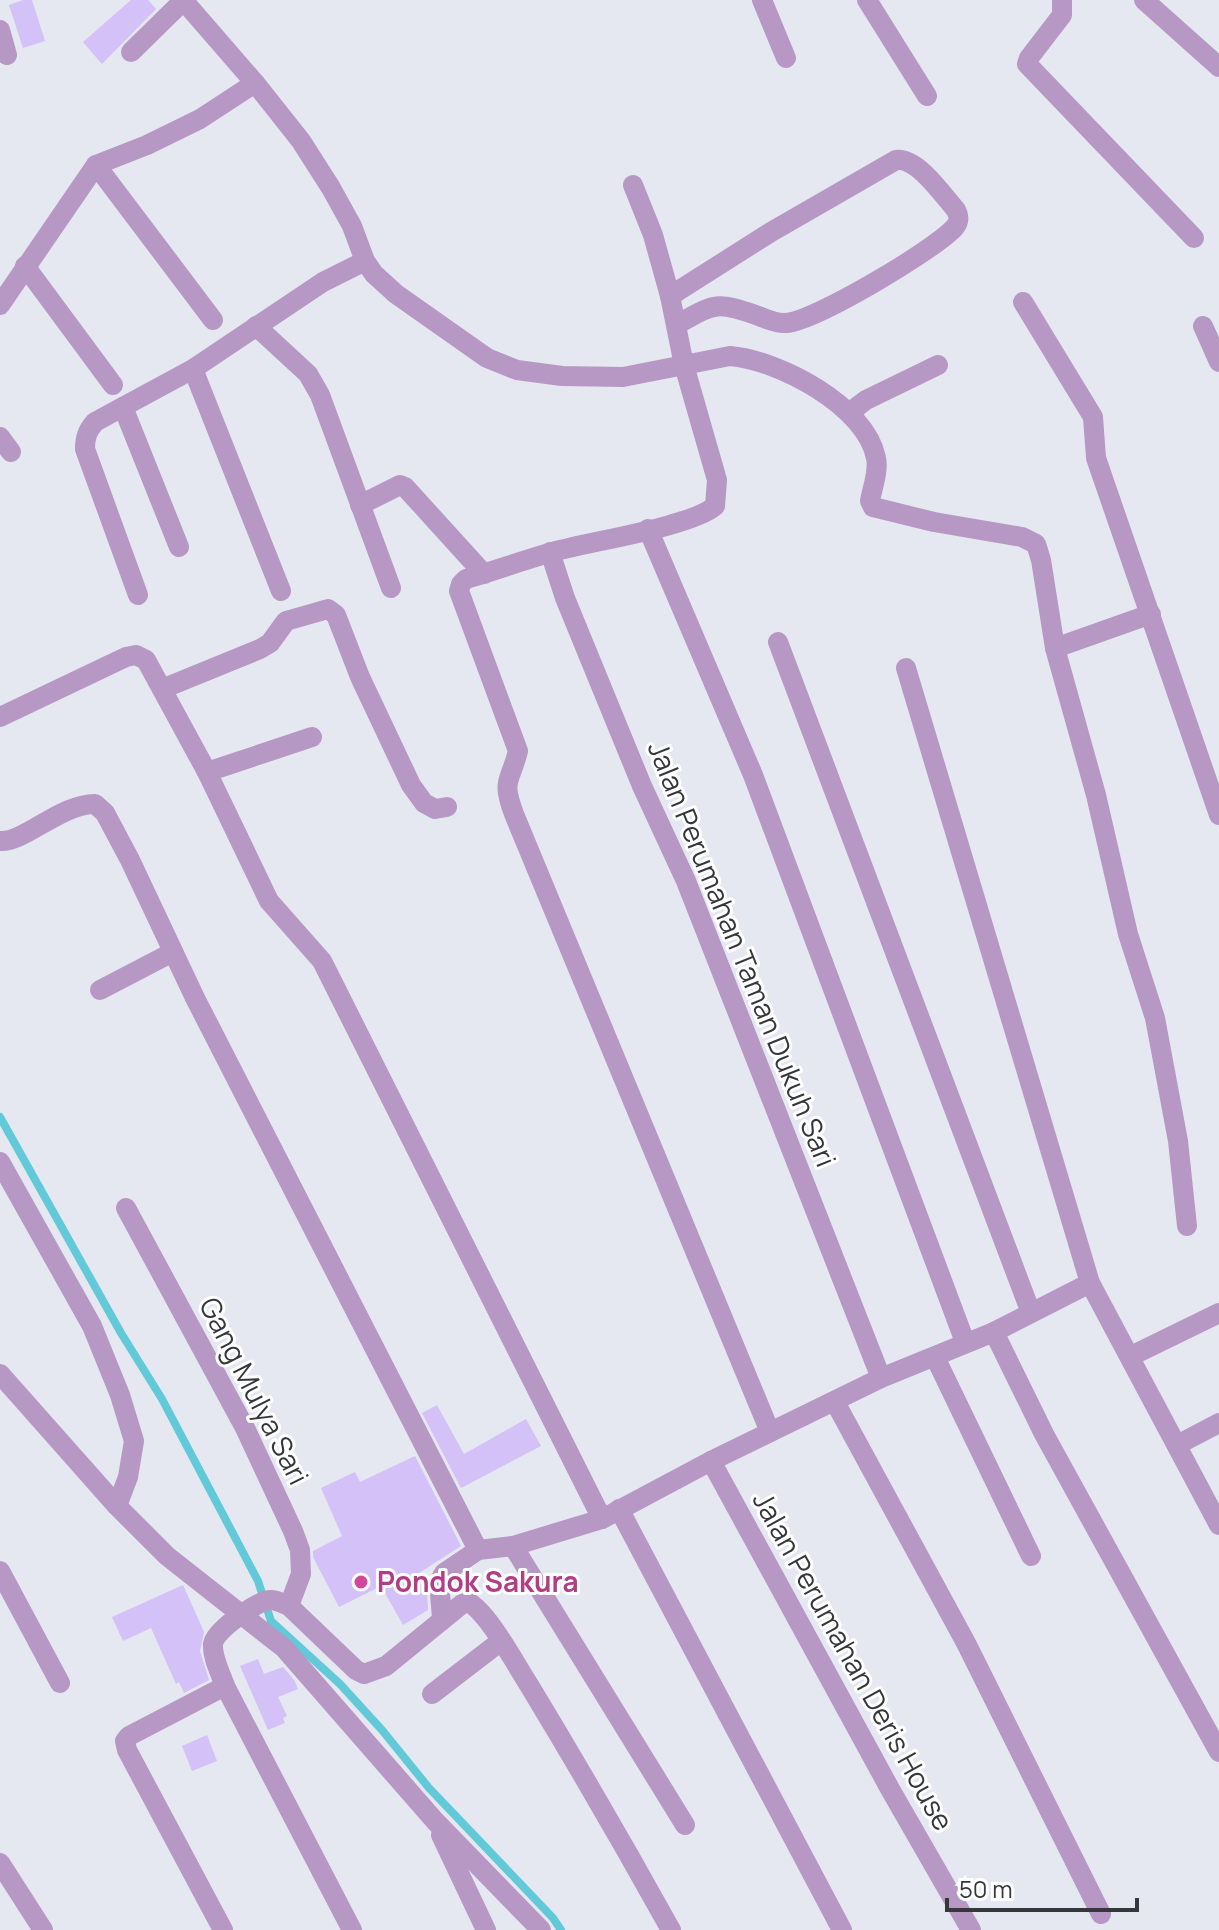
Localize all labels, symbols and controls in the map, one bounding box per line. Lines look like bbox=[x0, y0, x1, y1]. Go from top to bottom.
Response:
street label: Jalan Perumahan Taman Dukuh Sari bbox=[640, 735, 846, 1172]
street label: Gang Mulya Sari bbox=[191, 1290, 318, 1491]
street label: Jalan Perumahan Deris House bbox=[745, 1484, 963, 1837]
place label: Pondok Sakura bbox=[377, 1562, 579, 1600]
marker: Pondok Sakura bbox=[352, 1573, 370, 1591]
scale bar bbox=[947, 1862, 1137, 1912]
text: 50 m bbox=[959, 1872, 1013, 1905]

